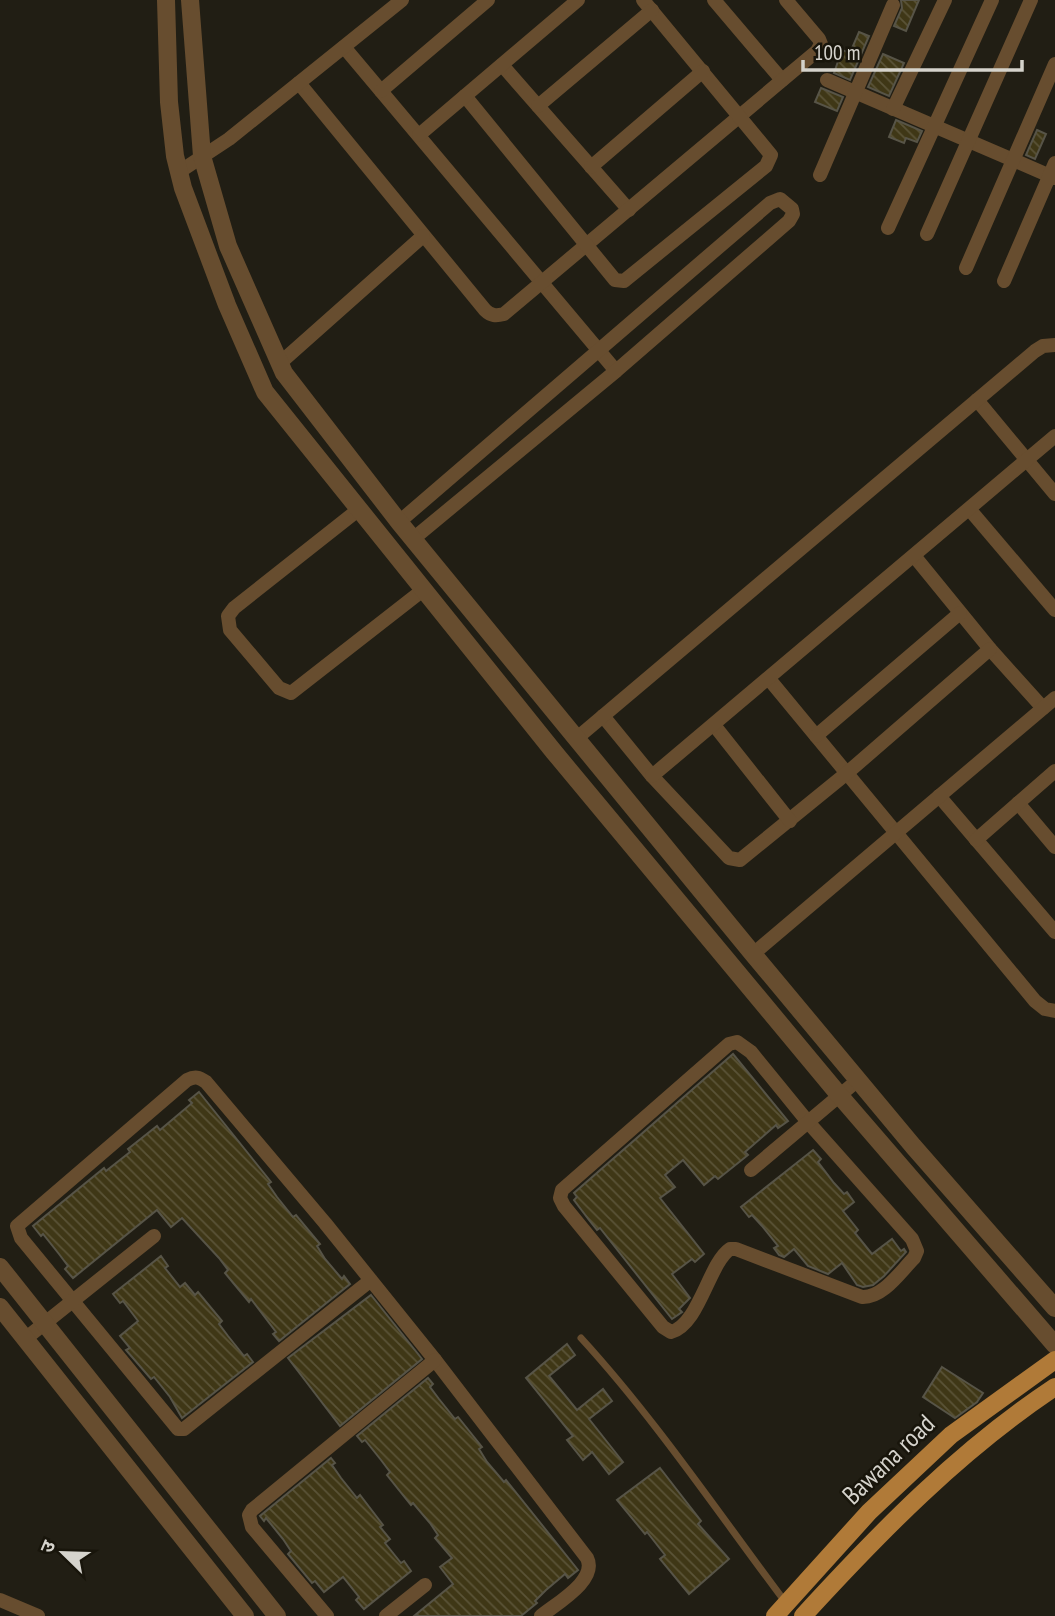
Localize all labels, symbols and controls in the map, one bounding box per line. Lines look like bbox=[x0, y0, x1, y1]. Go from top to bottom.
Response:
scale bar bbox=[803, 28, 1022, 72]
text: 100 m bbox=[814, 39, 860, 66]
street label: Bawana road bbox=[835, 1407, 941, 1511]
north arrow bbox=[28, 1518, 98, 1588]
text: उ bbox=[34, 1536, 61, 1556]

